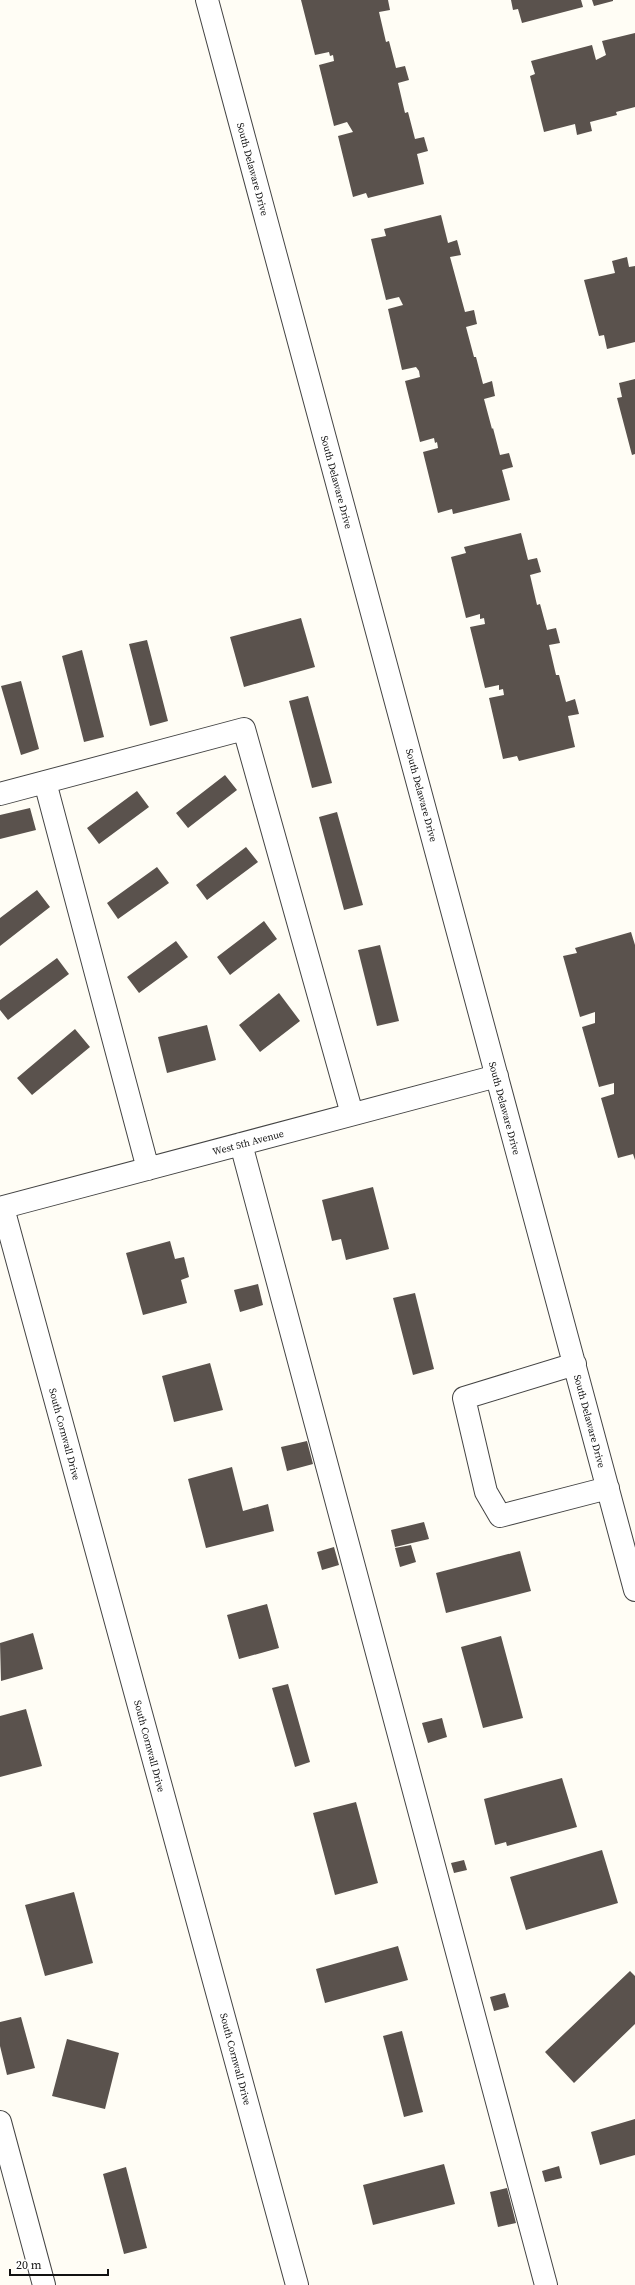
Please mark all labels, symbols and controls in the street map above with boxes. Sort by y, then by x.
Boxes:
street label: South Delaware Drive [234,121,271,217]
street label: South Delaware Drive [318,434,355,530]
street label: South Delaware Drive [403,747,440,843]
street label: South Delaware Drive [486,1060,523,1156]
street label: West 5th Avenue [211,1127,285,1158]
street label: South Delaware Drive [571,1373,608,1469]
street label: South Cornwall Drive [46,1387,83,1482]
street label: South Cornwall Drive [131,1699,168,1794]
street label: South Cornwall Drive [217,2012,254,2107]
scale bar [10,2251,108,2277]
text: 20 m [16,2257,42,2273]

